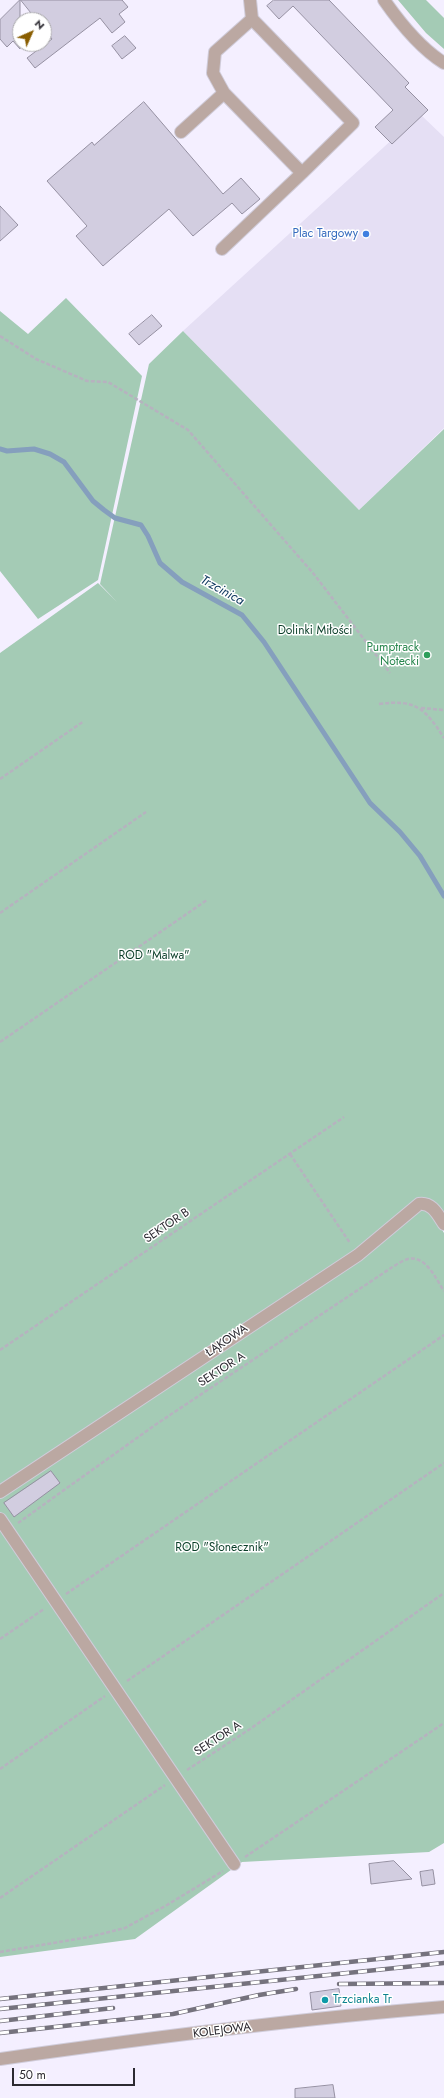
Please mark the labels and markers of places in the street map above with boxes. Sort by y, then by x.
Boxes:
place label: Plac Targowy [292,227,358,241]
marker: Plac Targowy [361,229,371,239]
place label: Pumptrack Notecki [366,641,419,669]
marker: Pumptrack Notecki [422,650,432,660]
place label: Trzcianka Tr [333,1993,392,2007]
marker: Trzcianka Tr [320,1995,330,2005]

